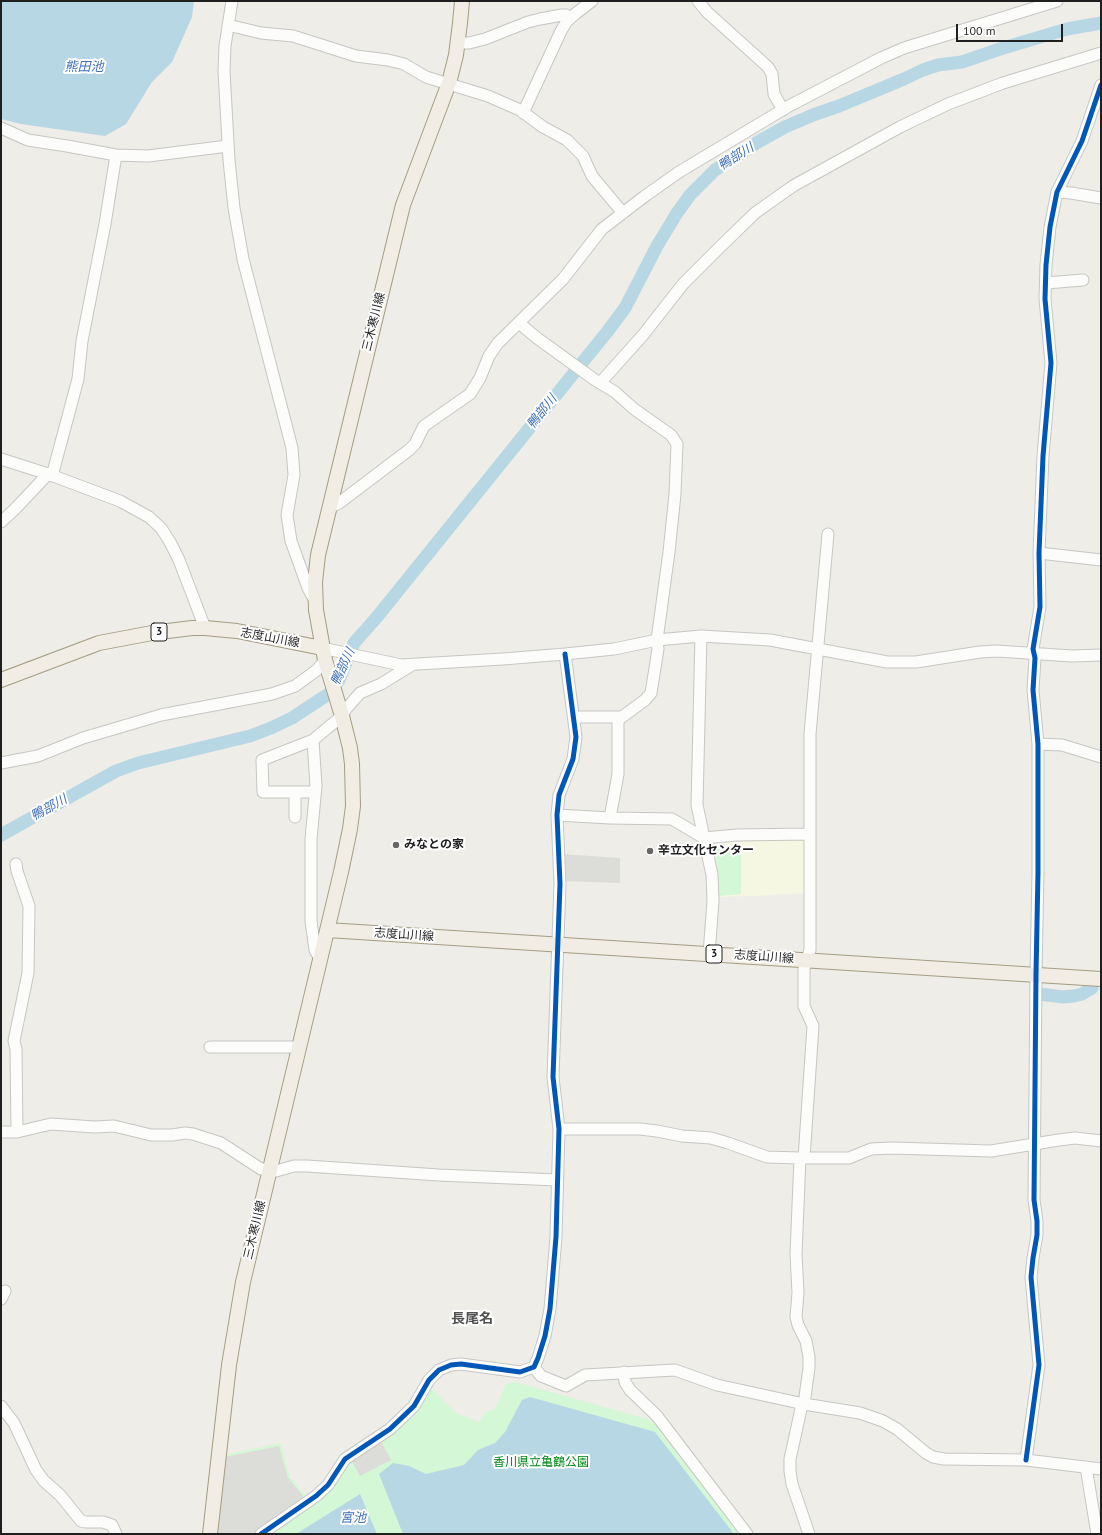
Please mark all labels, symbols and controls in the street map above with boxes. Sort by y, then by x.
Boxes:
scale bar [958,16,1065,42]
text: 100 m [963,23,996,38]
water label: 熊田池 [65,59,103,75]
water label: 鴨部川 [715,140,757,174]
street label: 三木寒川線 [360,291,388,353]
water label: 鴨部川 [524,392,560,432]
road number: 3 [151,623,167,641]
street label: 志度山川線 [239,625,301,651]
water label: 鴨部川 [328,646,358,688]
water label: 鴨部川 [28,792,70,824]
place label: みなとの家 [404,838,464,852]
marker: みなとの家 [391,840,401,850]
place label: 辛立文化センター [658,844,754,858]
marker: 辛立文化センター [645,846,655,856]
street label: 志度山川線 [374,926,434,944]
road number: 3 [706,945,722,963]
street label: 志度山川線 [734,948,794,966]
street label: 三木寒川線 [241,1199,269,1261]
district label: 長尾名 [451,1311,493,1327]
park label: 香川県立亀鶴公園 [493,1456,589,1470]
water label: 宮池 [340,1510,366,1526]

